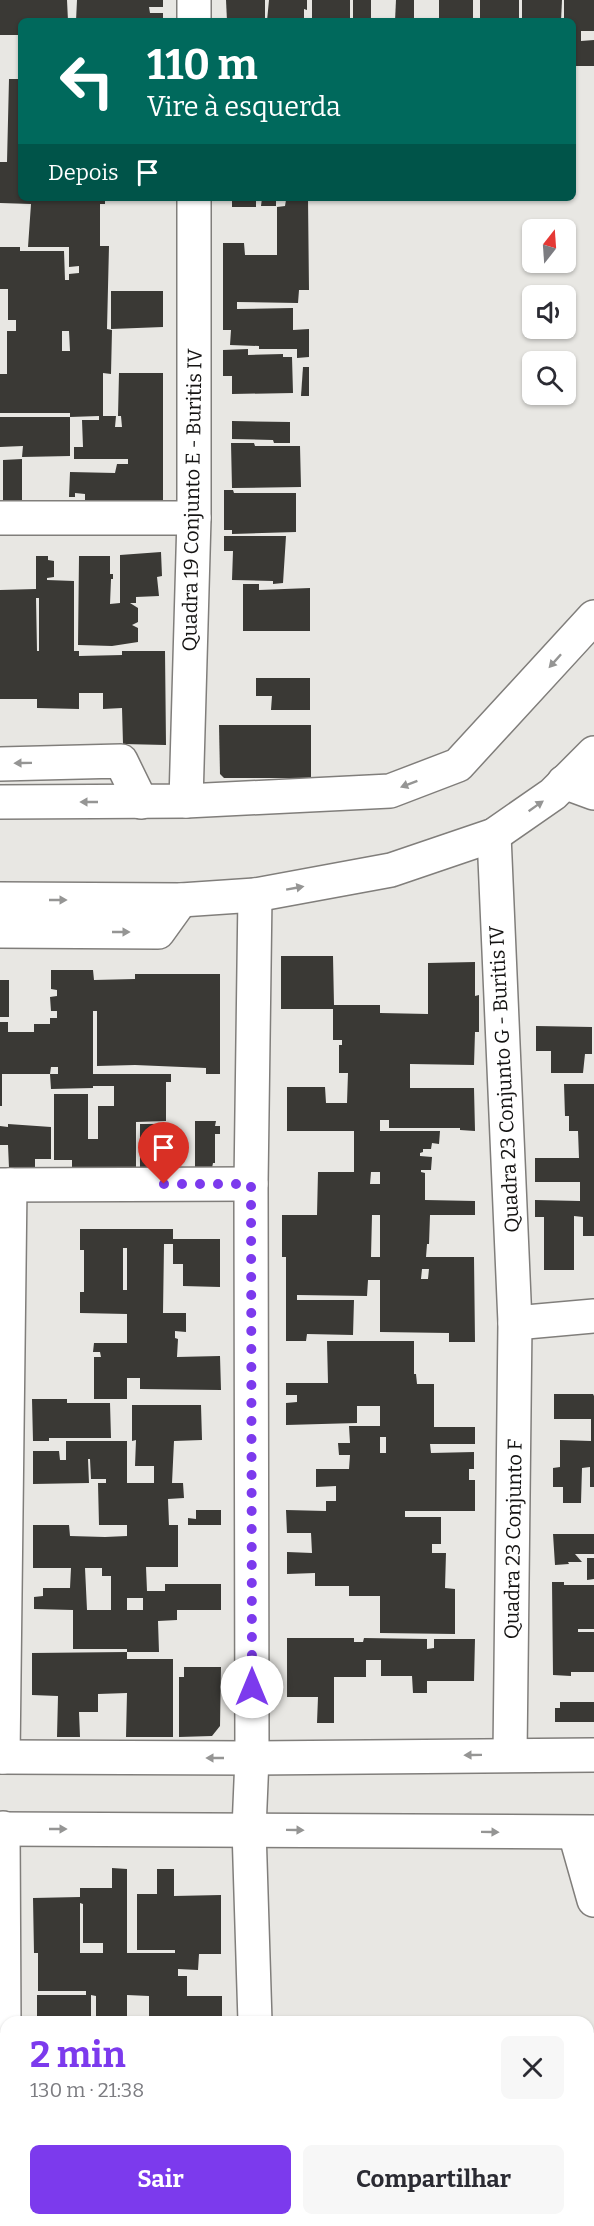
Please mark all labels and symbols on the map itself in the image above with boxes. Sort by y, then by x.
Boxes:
north arrow [522,219,576,273]
street label: Quadra 19 Conjunto E - Buritis IV [177,348,208,652]
one-way arrow [549,653,562,668]
one-way arrow [14,758,33,768]
one-way arrow [400,780,418,789]
one-way arrow [80,797,99,807]
one-way arrow [528,801,544,812]
one-way arrow [285,883,304,892]
one-way arrow [49,895,68,905]
street label: Quadra 23 Conjunto G - Buritis IV [484,925,525,1233]
one-way arrow [112,927,131,937]
pin [138,1122,189,1184]
street label: Quadra 23 Conjunto F [499,1439,528,1639]
position arrow [220,1655,284,1719]
one-way arrow [463,1750,482,1760]
one-way arrow [205,1753,224,1763]
one-way arrow [49,1824,68,1834]
one-way arrow [286,1825,305,1835]
one-way arrow [481,1827,500,1837]

